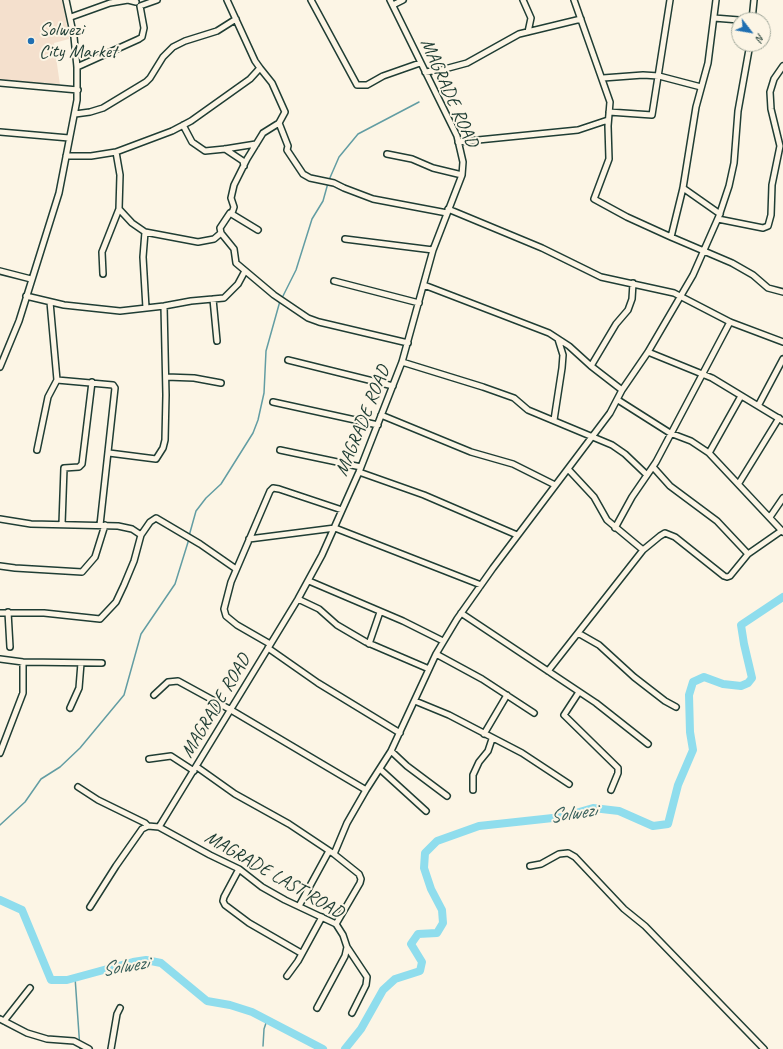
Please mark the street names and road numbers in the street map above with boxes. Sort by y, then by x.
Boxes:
street label: MAGRADE ROAD [415,35,483,151]
street label: MAGRADE ROAD [331,363,395,479]
street label: MAGRADE ROAD [176,650,256,762]
street label: MAGRADE LAST ROAD [201,826,347,924]

